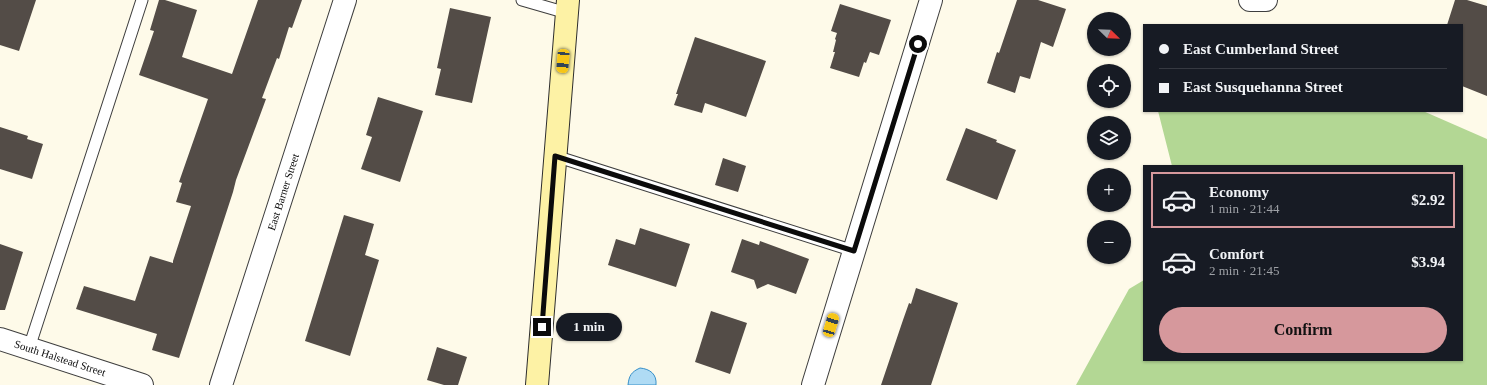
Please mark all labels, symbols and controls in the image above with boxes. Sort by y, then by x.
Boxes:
north arrow [1087,12,1131,56]
map controls [1087,12,1131,264]
route start [909,35,927,53]
text: East Cumberland Street [1183,41,1339,57]
car [556,49,570,73]
button: locate [1087,64,1131,108]
text: East Susquehanna Street [1183,79,1343,95]
button: layers [1087,116,1131,160]
street label: East Barner Street [265,152,301,232]
button: + [1087,168,1131,212]
icon: car [1161,182,1197,218]
text: Economy [1209,184,1269,200]
text: $2.92 [1411,192,1445,208]
text: 1 min · 21:44 [1209,201,1279,216]
button: − [1087,220,1131,264]
icon: car [1161,244,1197,280]
text: Comfort [1209,246,1264,262]
text: $3.94 [1411,254,1445,270]
text: 2 min · 21:45 [1209,263,1279,278]
button: Confirm [1159,307,1447,353]
car [822,312,840,338]
callout: 1 min [556,313,622,341]
route end [533,318,551,336]
text: 1 min [573,319,605,334]
street label: South Halstead Street [13,338,107,378]

